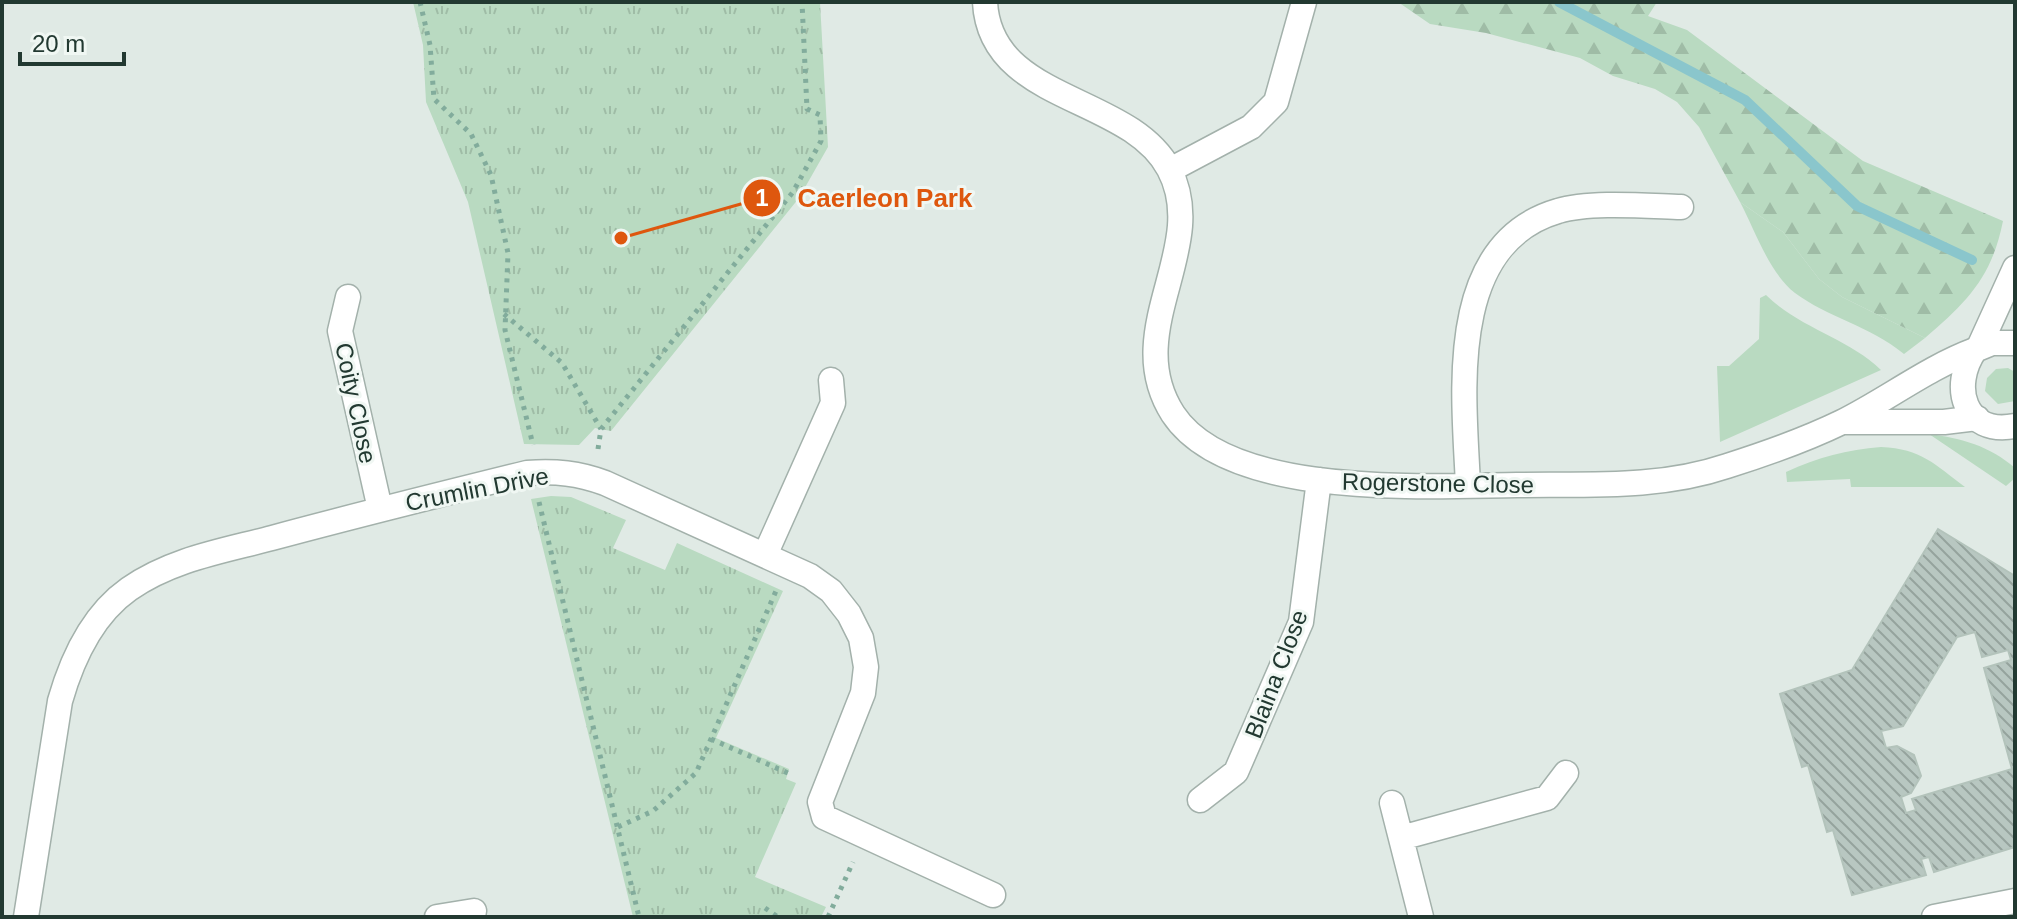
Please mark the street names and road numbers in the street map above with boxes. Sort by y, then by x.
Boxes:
street label: Coity Close [330,340,382,466]
street label: Crumlin Drive [403,462,551,516]
street label: Rogerstone Close [1342,468,1534,498]
street label: Blaina Close [1239,606,1313,742]

